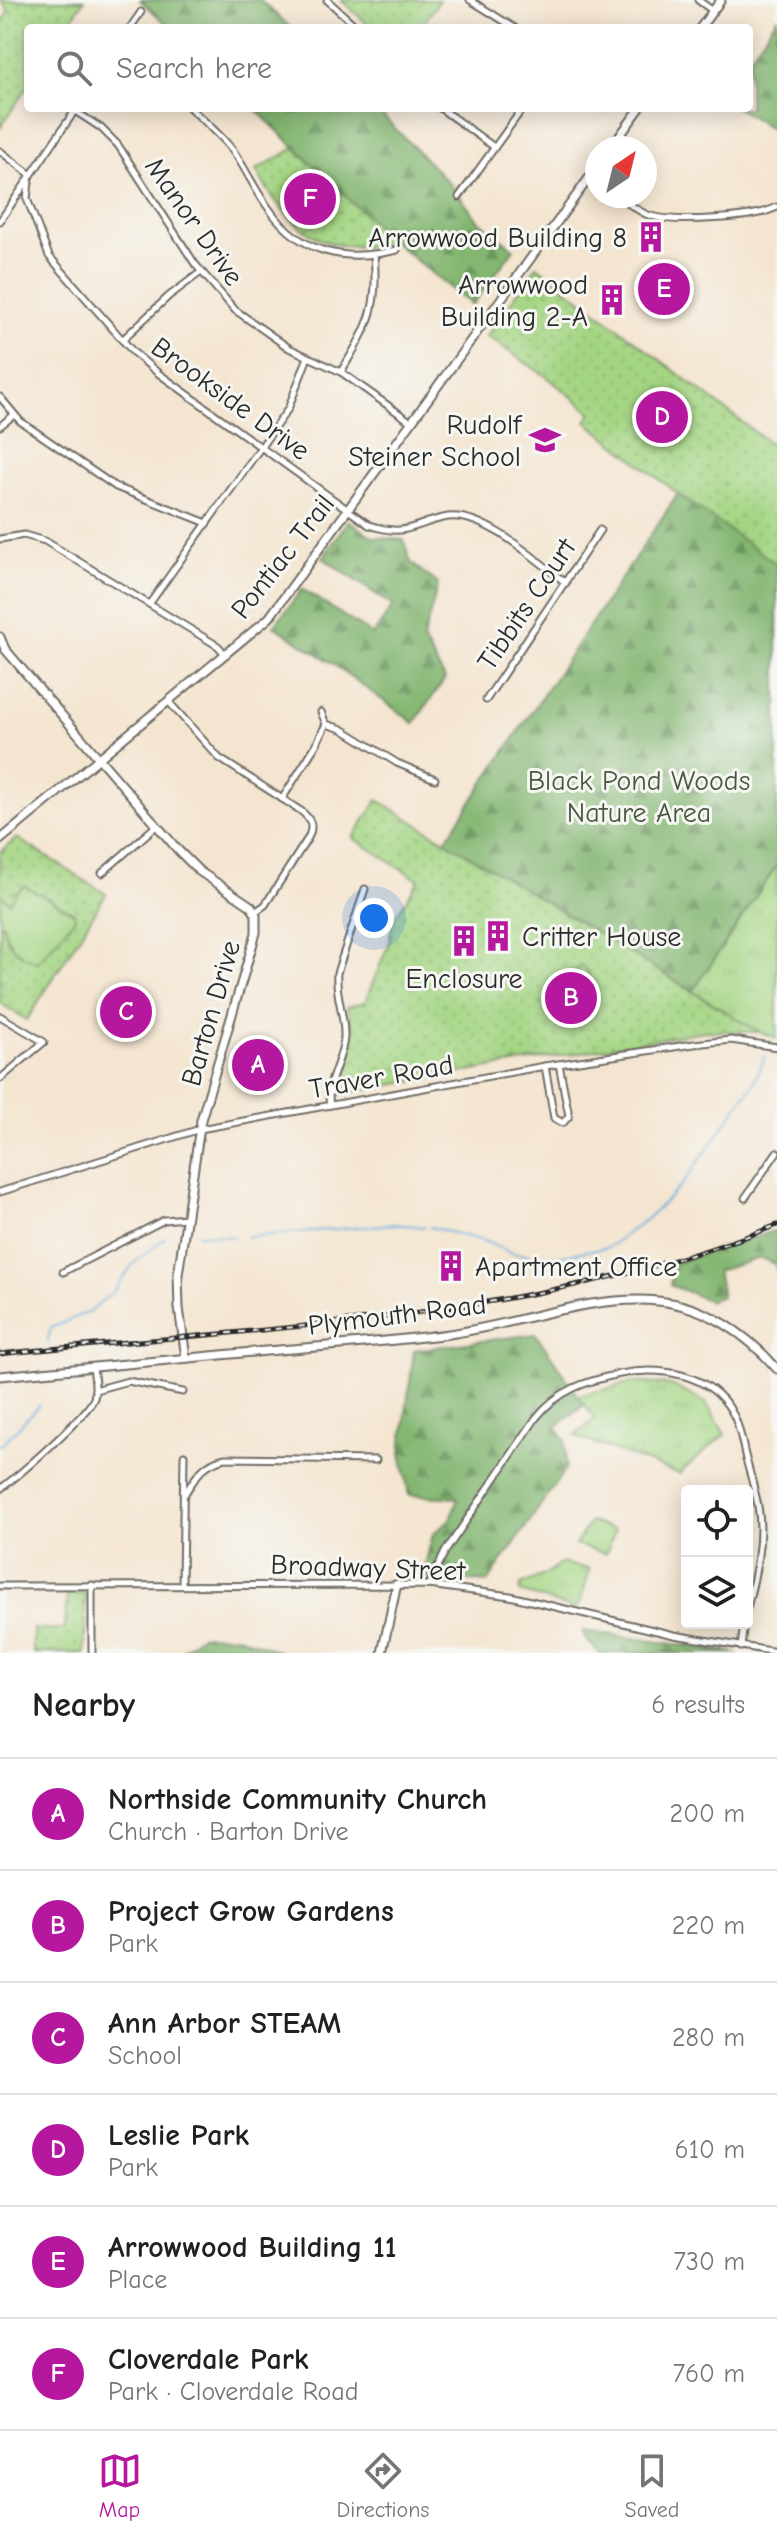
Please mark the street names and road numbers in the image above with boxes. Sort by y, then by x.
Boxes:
street label: Manor Drive [138,151,250,292]
street label: Brookside Drive [145,331,316,467]
street label: Pontiac Trail [224,488,341,625]
street label: Tibbits Court [471,532,583,676]
street label: Barton Drive [175,937,247,1090]
street label: Traver Road [307,1049,456,1105]
street label: Plymouth Road [306,1288,488,1342]
street label: Broadway Street [270,1549,467,1587]

